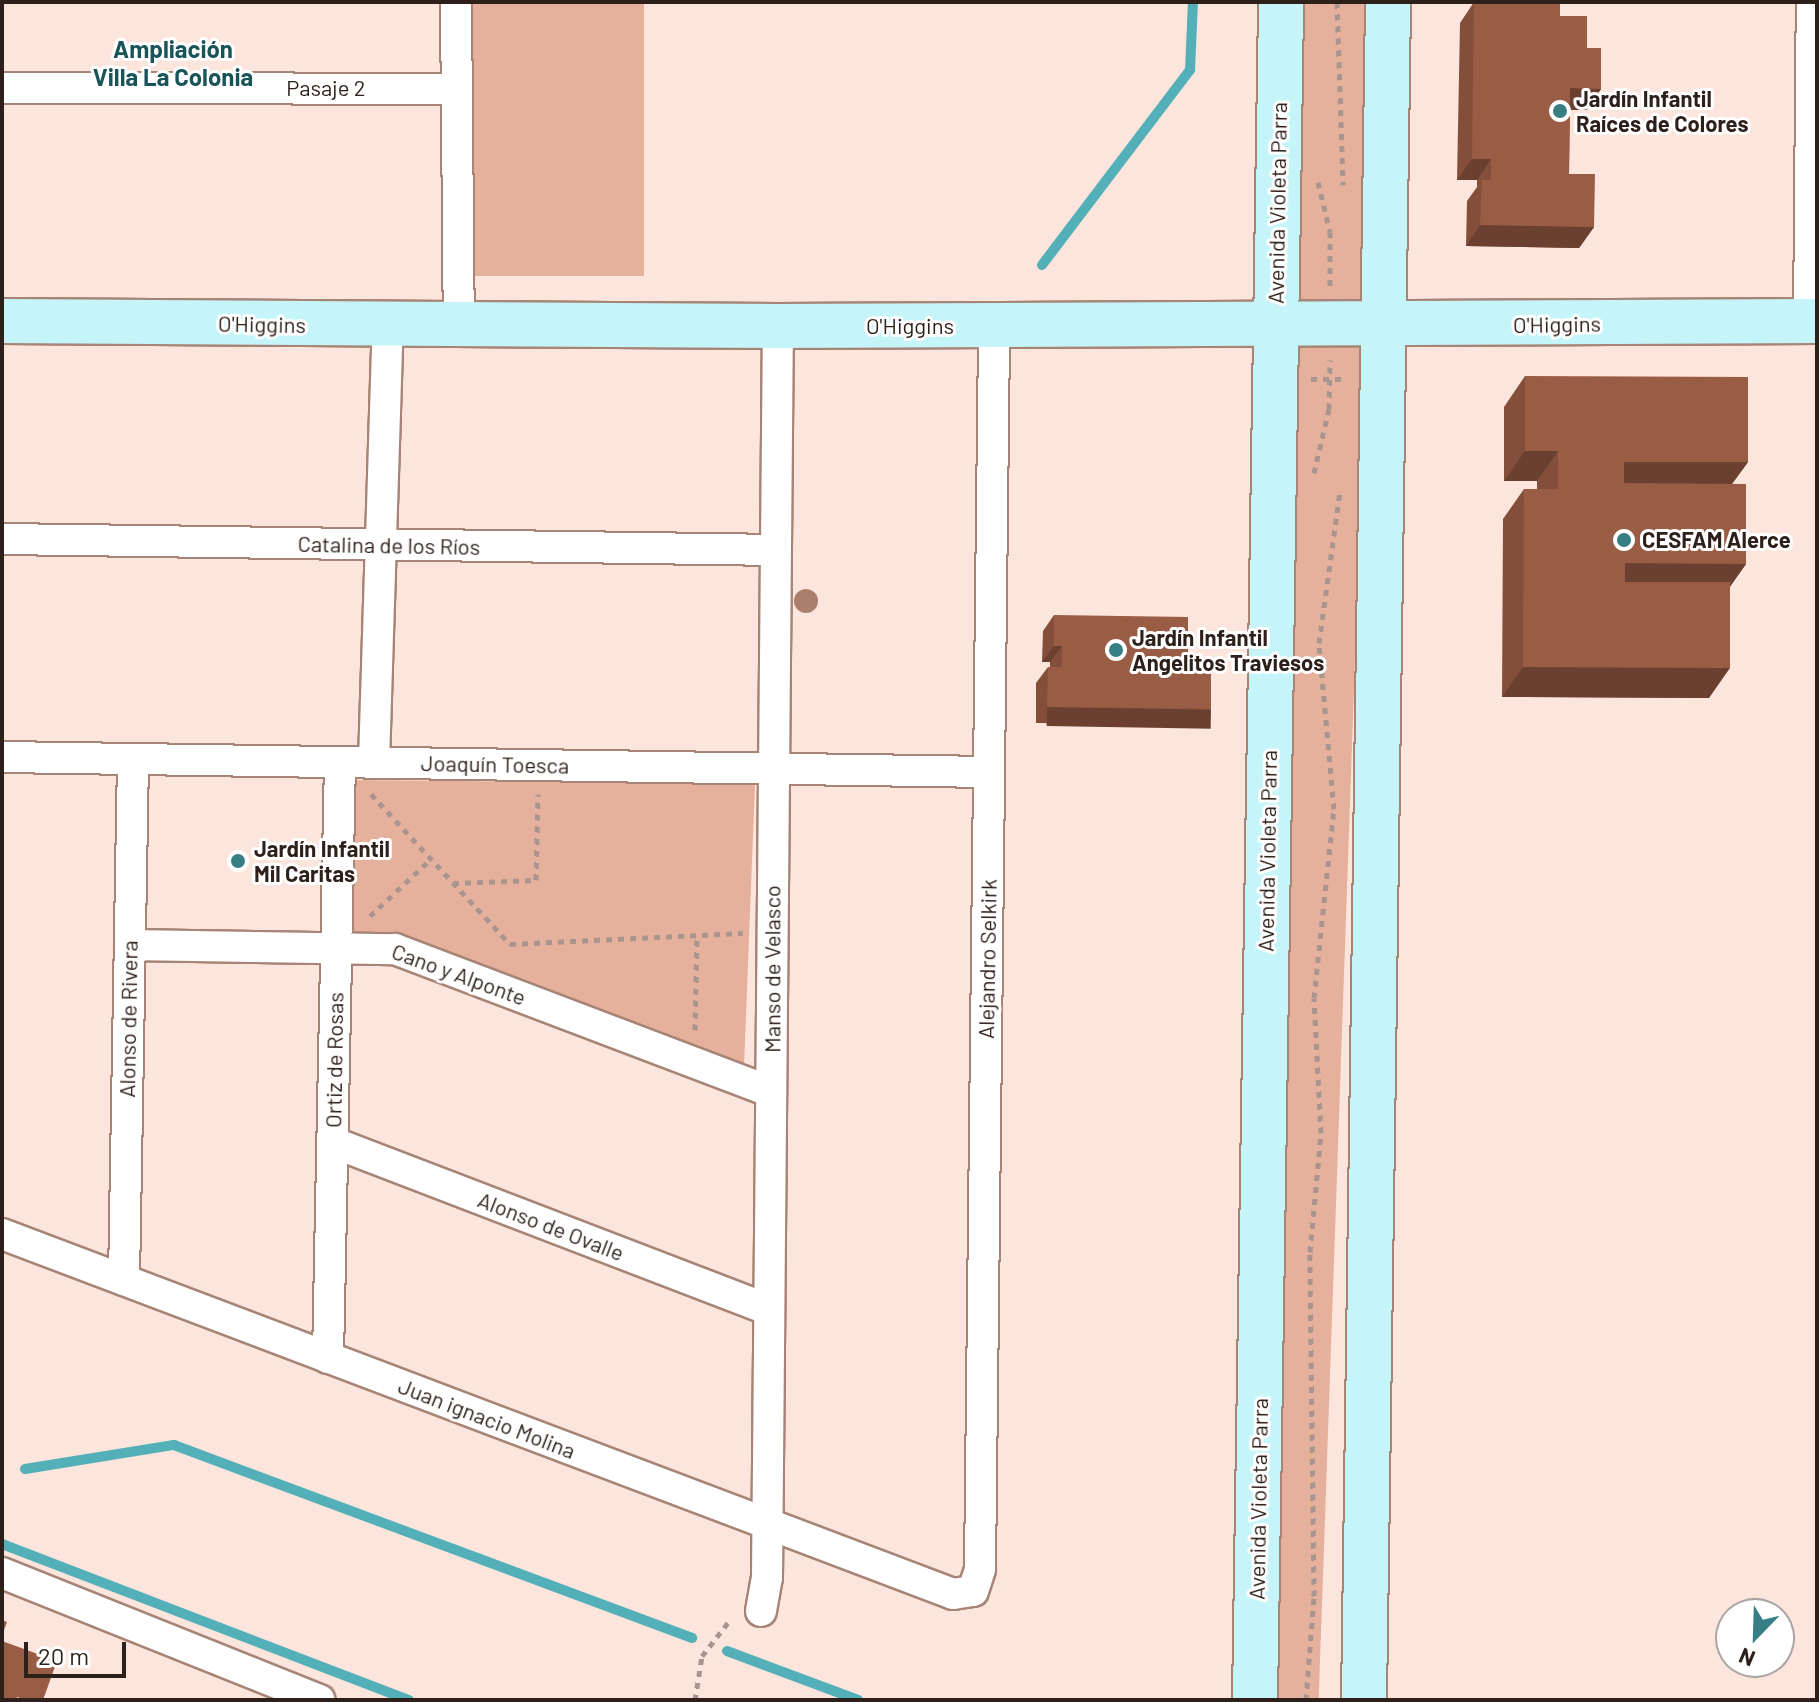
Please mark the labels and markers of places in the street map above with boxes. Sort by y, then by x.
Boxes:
place label: Jardín Infantil Raíces de Colores [1576,85,1748,136]
marker: Jardín Infantil Raíces de Colores [1551,102,1569,120]
place label: CESFAM Alerce [1642,527,1791,553]
marker: CESFAM Alerce [1613,529,1635,551]
place label: Jardín Infantil Angelitos Traviesos [1132,624,1324,676]
marker: Jardín Infantil Angelitos Traviesos [1107,641,1125,659]
place label: Jardín Infantil Mil Caritas [254,835,390,886]
marker: Jardín Infantil Mil Caritas [229,852,247,870]

